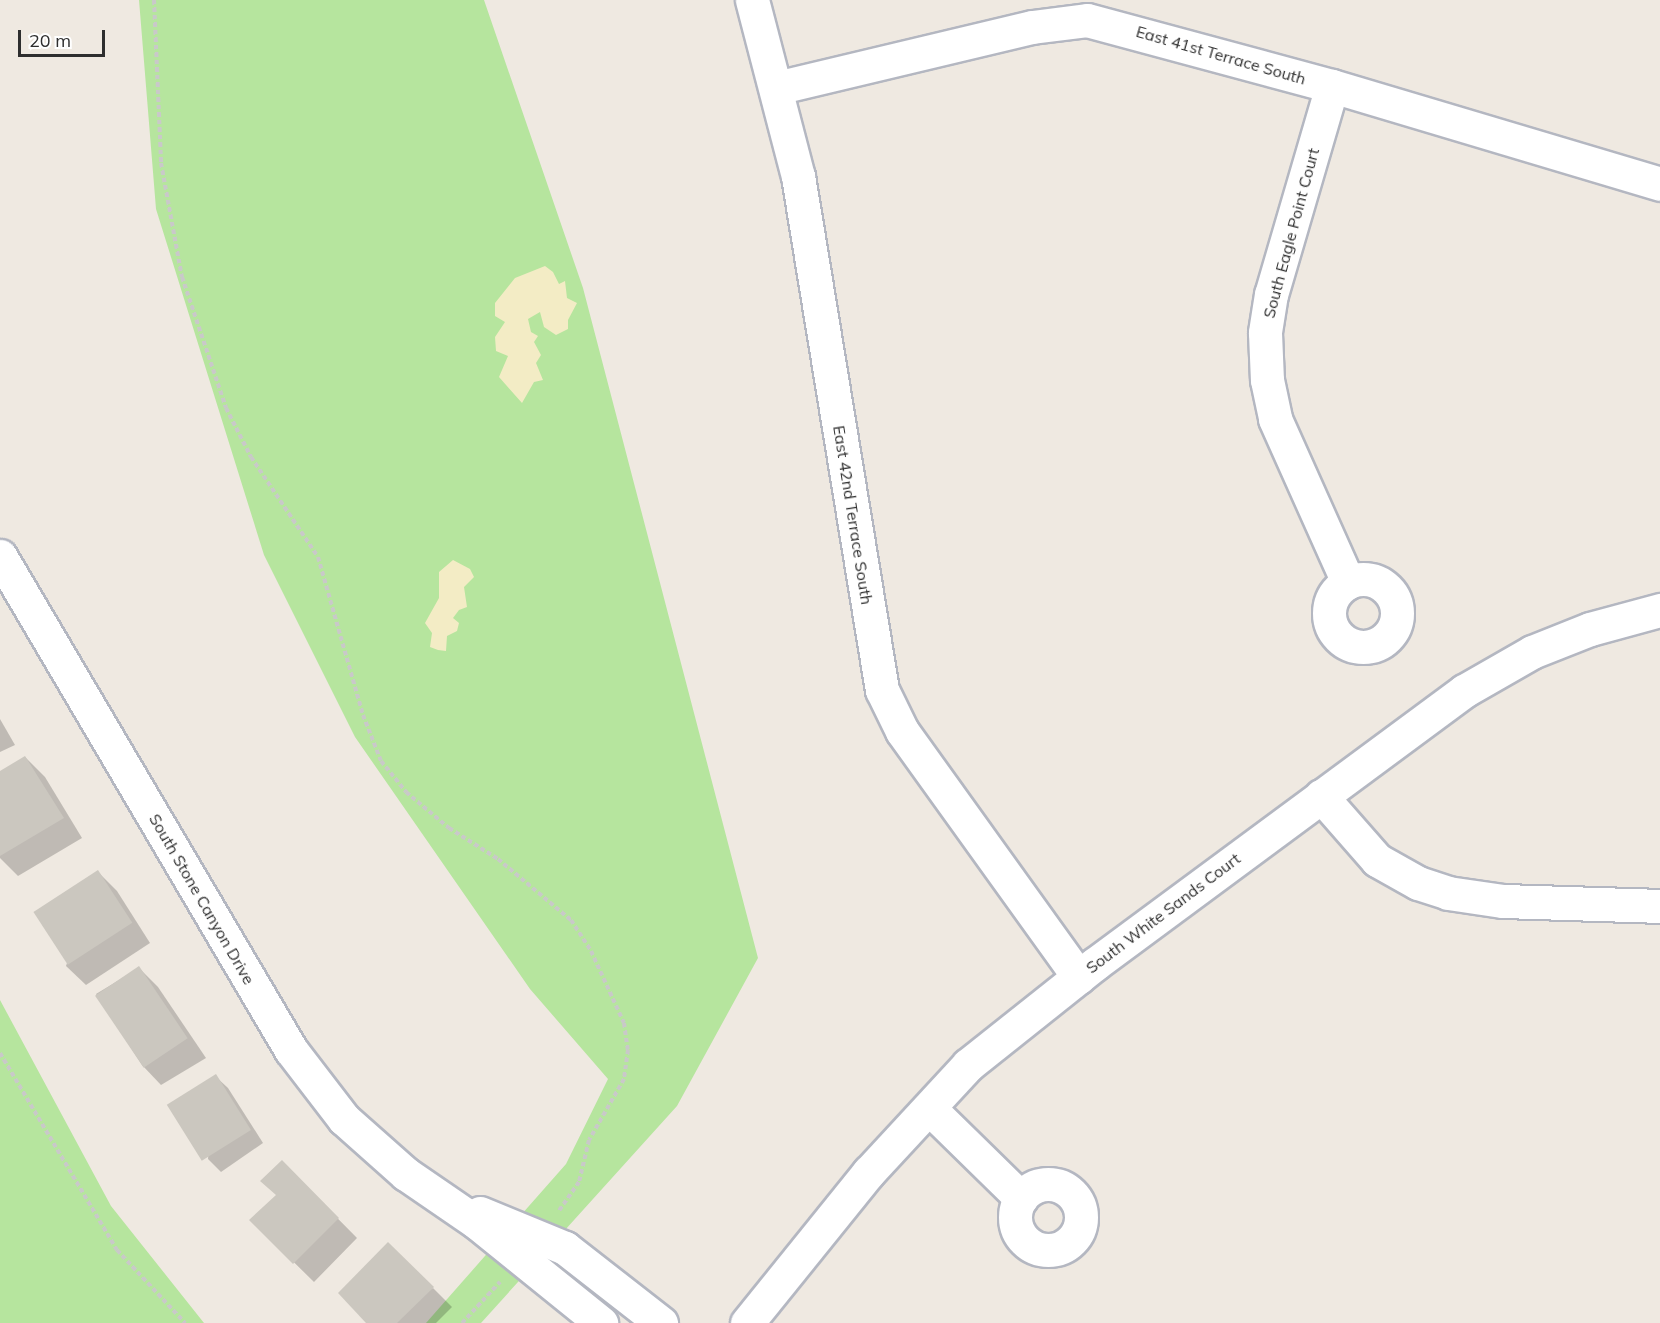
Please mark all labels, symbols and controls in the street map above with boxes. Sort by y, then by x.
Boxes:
scale bar [21,18,108,56]
street label: East 41st Terrace South [1134,22,1308,88]
text: 20 m [29,29,71,52]
street label: South Eagle Point Court [1259,146,1323,320]
street label: East 42nd Terrace South [829,424,877,606]
street label: South Stone Canyon Drive [145,810,259,988]
street label: South White Sands Court [1082,849,1244,977]

